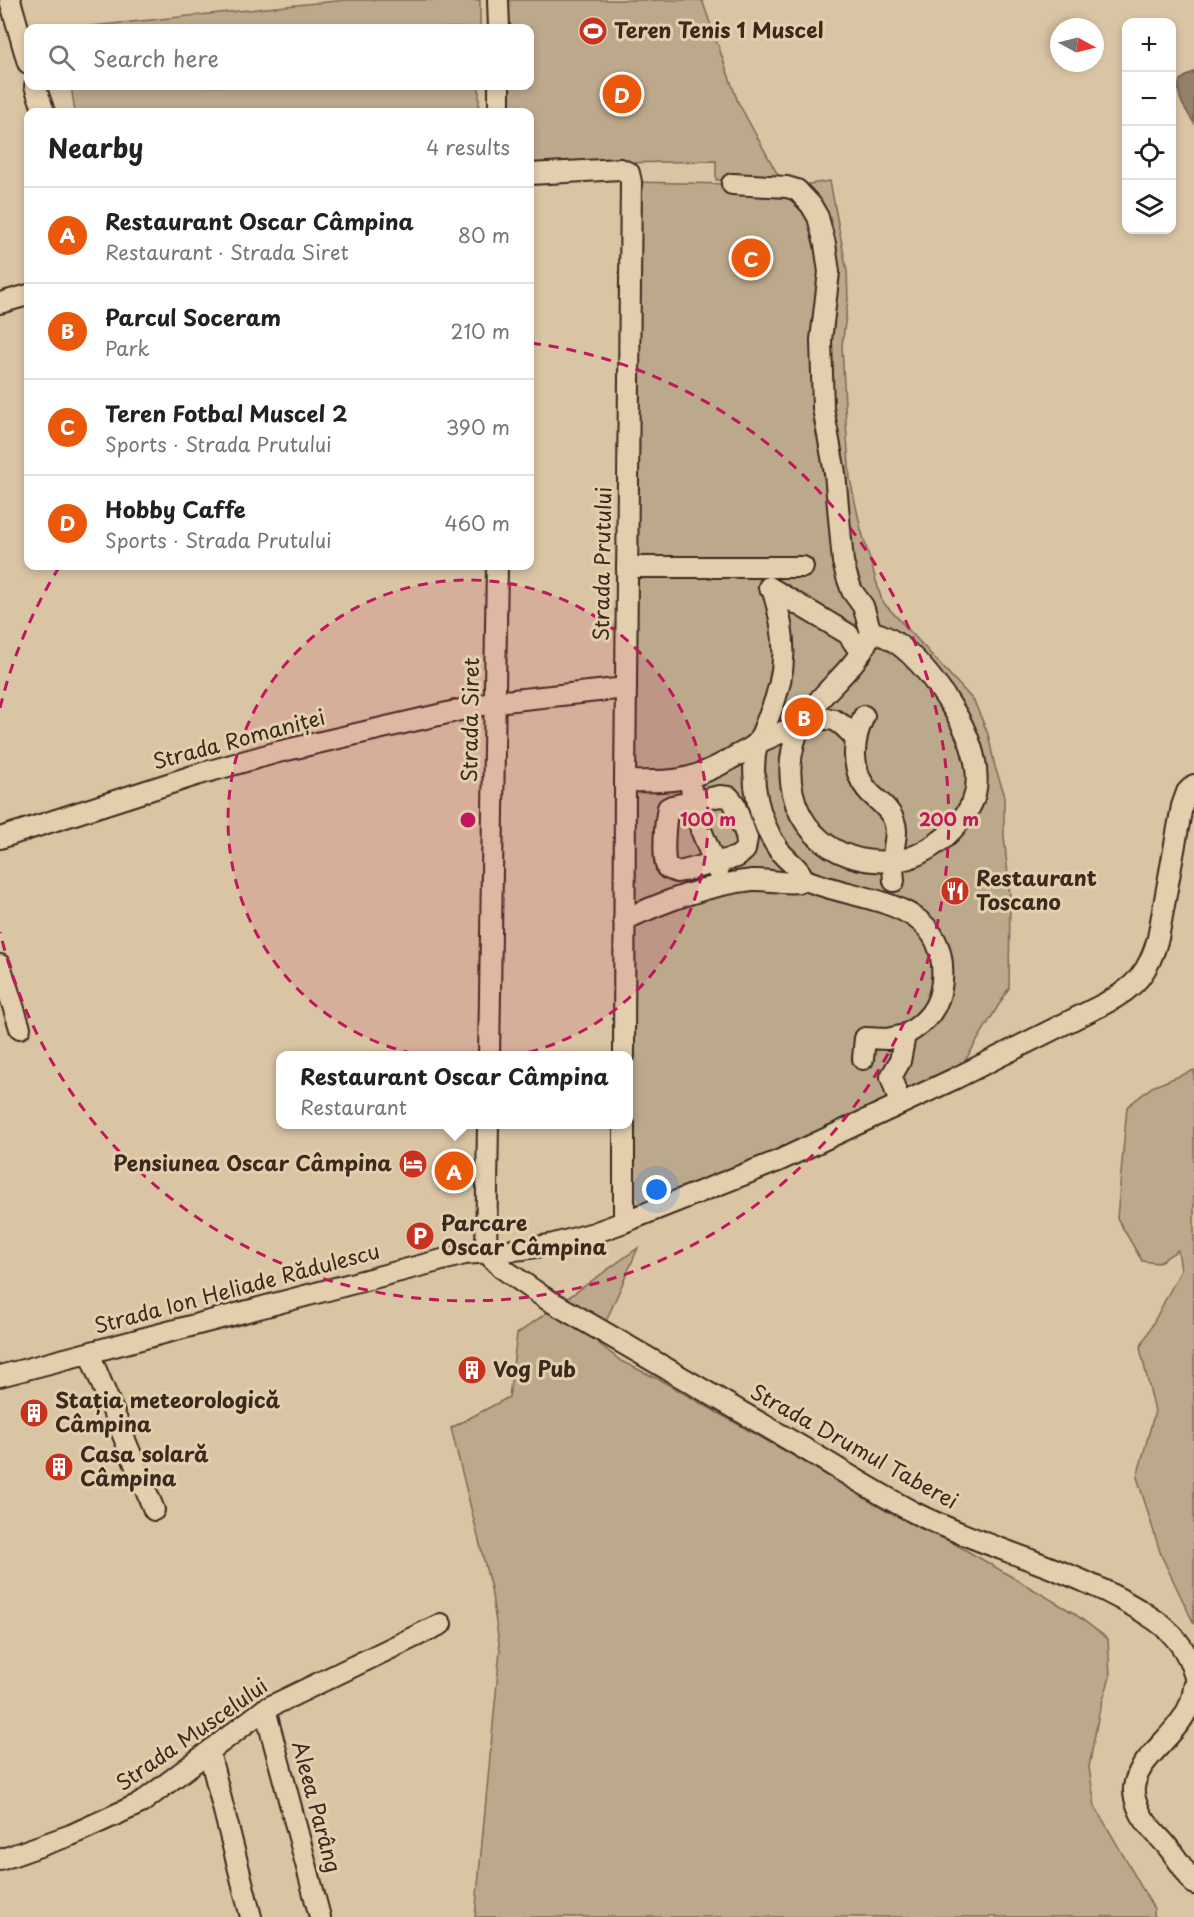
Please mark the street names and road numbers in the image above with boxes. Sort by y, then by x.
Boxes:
street label: Strada Prutului [584,487,618,641]
street label: Strada Siret [452,657,486,783]
street label: Strada Romaniței [149,700,328,776]
street label: Strada Ion Heliade Rădulescu [90,1233,383,1341]
street label: Strada Drumul Taberei [745,1375,965,1516]
street label: Strada Muscelului [108,1669,273,1798]
street label: Aleea Parâng [285,1737,351,1876]

